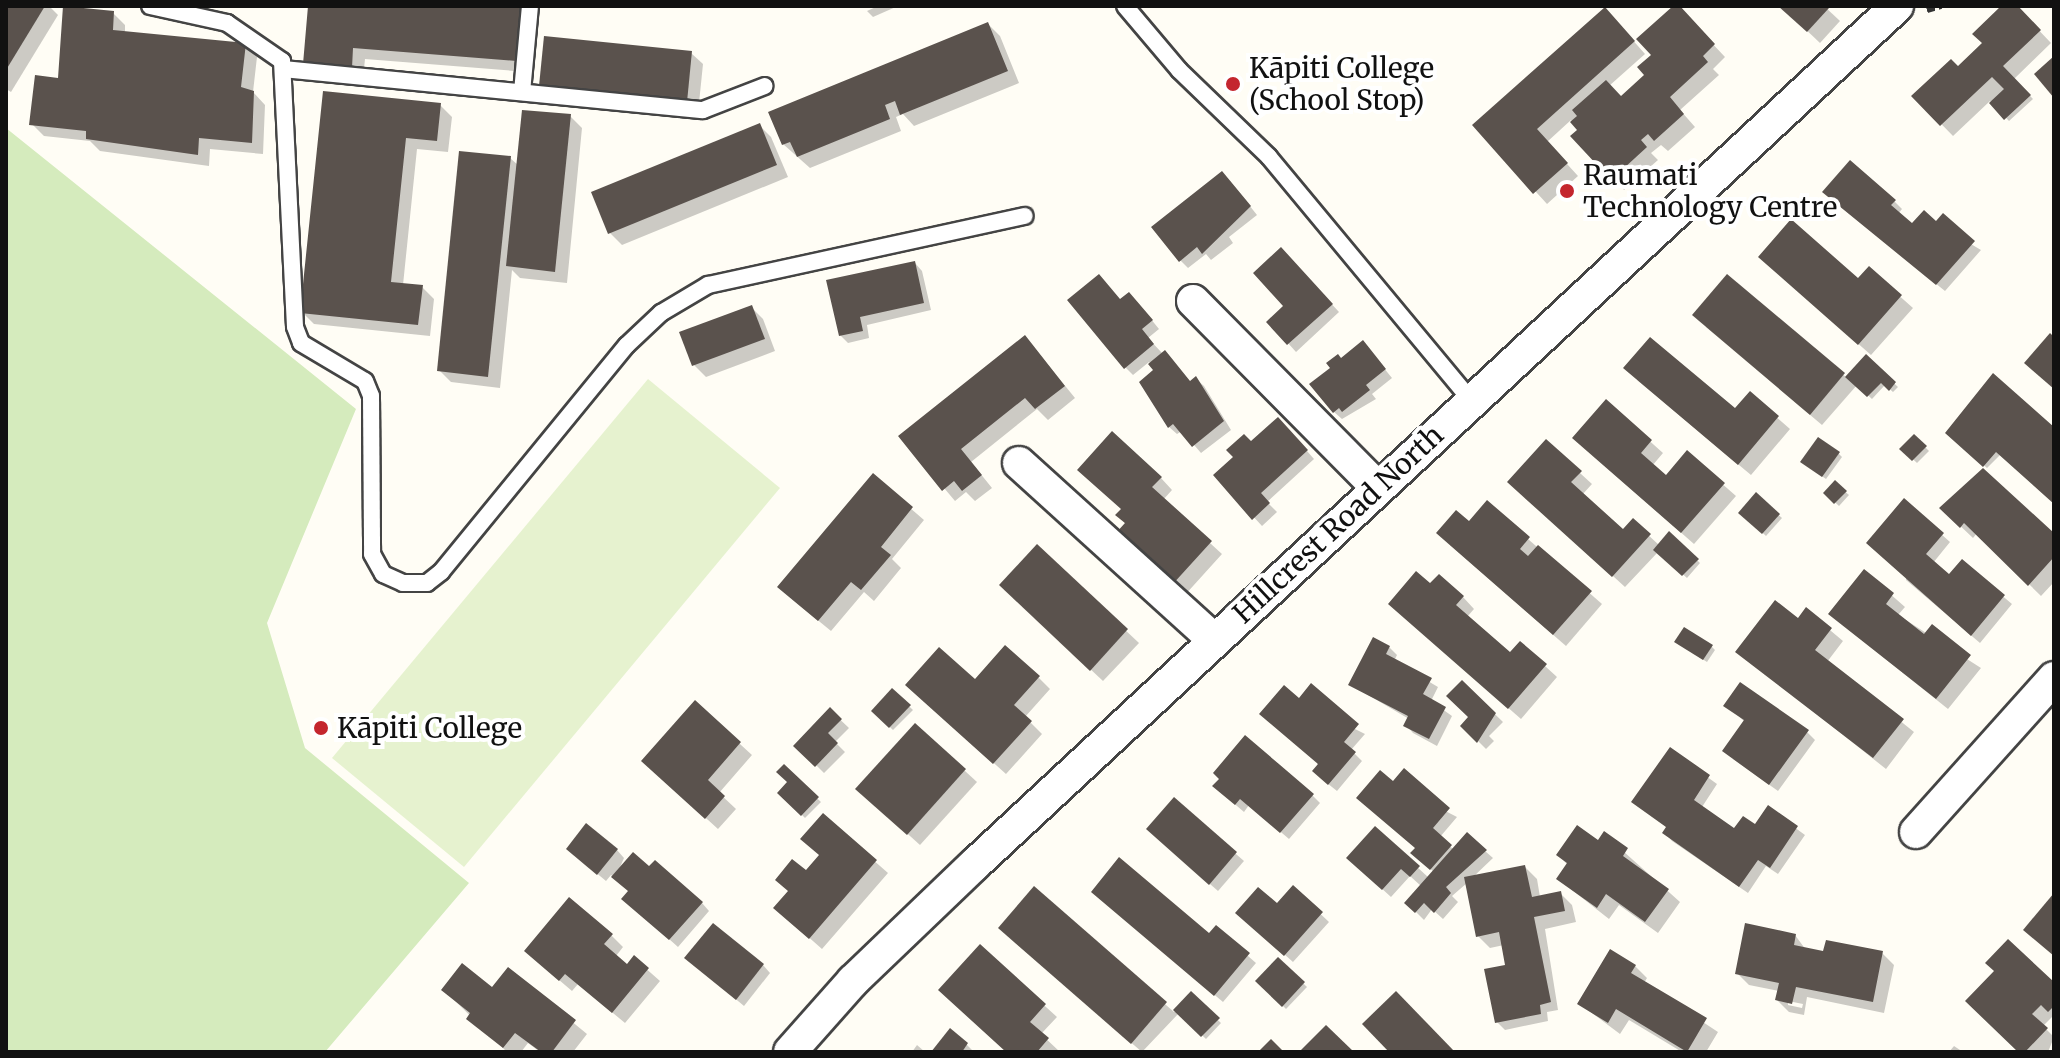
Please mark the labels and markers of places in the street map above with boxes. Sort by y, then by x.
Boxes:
place label: Kāpiti College (School Stop) [1249,51,1434,117]
marker: Kāpiti College (School Stop) [1224,75,1242,93]
place label: Raumati Technology Centre [1583,158,1837,224]
marker: Raumati Technology Centre [1558,182,1576,200]
place label: Kāpiti College [337,711,522,745]
marker: Kāpiti College [312,719,330,737]

